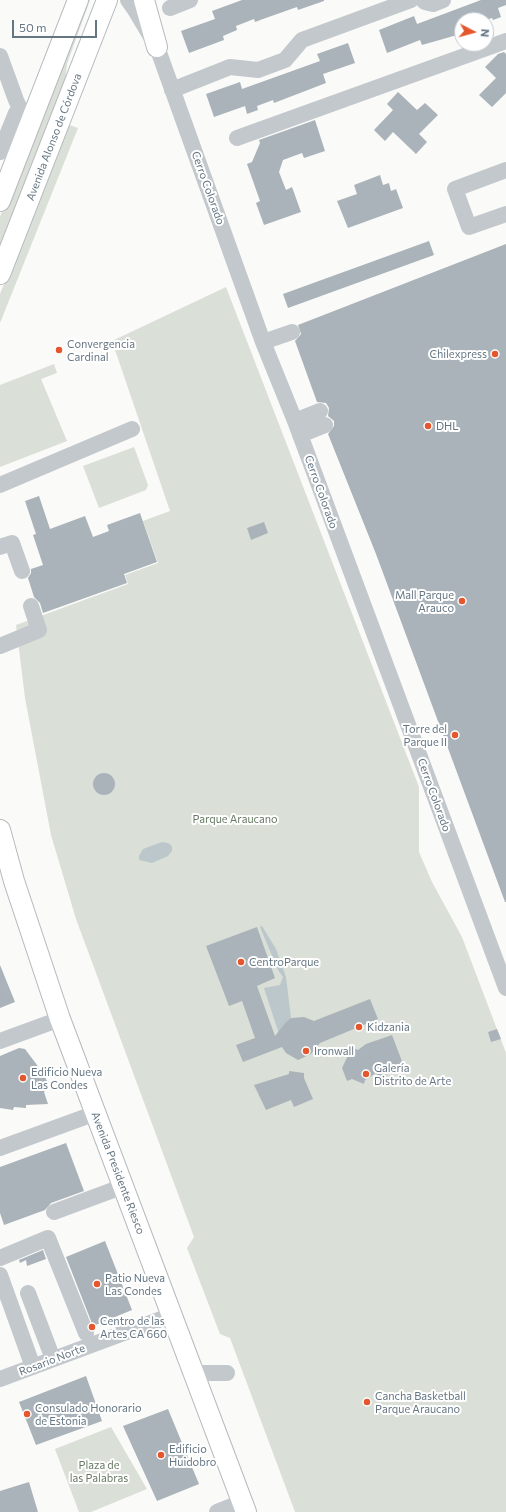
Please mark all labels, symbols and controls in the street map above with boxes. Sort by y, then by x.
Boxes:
scale bar [14,12,99,38]
north arrow [454,12,494,52]
text: 50 m [19,20,47,34]
text: N [479,28,492,38]
street label: Avenida Alonso de Córdova [24,71,84,203]
street label: Cerro Colorado [189,150,227,226]
place label: Convergencia Cardinal [67,337,135,363]
marker: Convergencia Cardinal [54,345,64,355]
place label: Chilexpress [429,347,487,361]
marker: Chilexpress [490,349,500,359]
place label: DHL [436,419,459,433]
marker: DHL [423,421,433,431]
street label: Cerro Colorado [302,454,340,530]
place label: Mall Parque Arauco [395,588,454,614]
marker: Mall Parque Arauco [457,596,467,606]
place label: Torre del Parque II [403,722,447,748]
marker: Torre del Parque II [450,730,460,740]
street label: Cerro Colorado [415,757,453,833]
park label: Parque Araucano [192,812,278,826]
place label: CentroParque [249,955,319,969]
marker: CentroParque [236,957,246,967]
place label: Kidzania [367,1020,410,1034]
marker: Kidzania [354,1022,364,1032]
place label: Ironwall [314,1044,354,1058]
marker: Ironwall [301,1046,311,1056]
place label: Galería Distrito de Arte [374,1061,451,1087]
place label: Edificio Nueva Las Condes [31,1065,102,1091]
marker: Galería Distrito de Arte [361,1069,371,1079]
marker: Edificio Nueva Las Condes [18,1073,28,1083]
street label: Avenida Presidente Riesco [88,1110,148,1236]
place label: Patio Nueva Las Condes [105,1271,165,1297]
marker: Patio Nueva Las Condes [92,1279,102,1289]
place label: Centro de las Artes CA 660 [100,1314,167,1340]
marker: Centro de las Artes CA 660 [87,1322,97,1332]
street label: Rosario Norte [17,1341,87,1379]
place label: Cancha Basketball Parque Araucano [375,1389,466,1415]
marker: Cancha Basketball Parque Araucano [362,1397,372,1407]
place label: Consulado Honorario de Estonia [35,1401,142,1427]
marker: Consulado Honorario de Estonia [22,1409,32,1419]
place label: Edificio Huidobro [169,1442,216,1468]
marker: Edificio Huidobro [156,1450,166,1460]
park label: Plaza de las Palabras [70,1458,128,1484]

